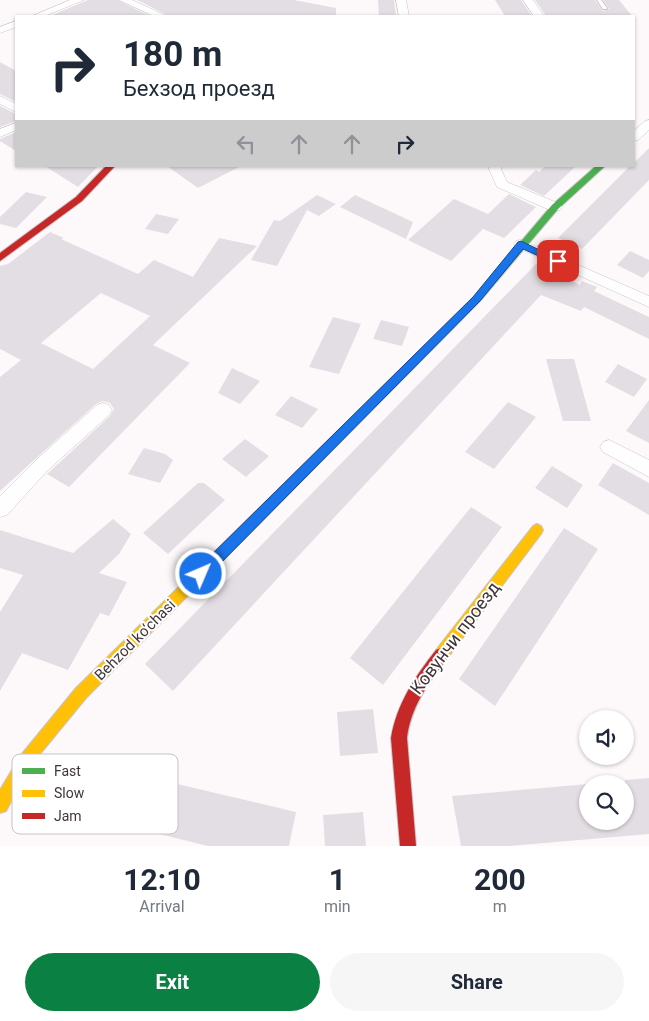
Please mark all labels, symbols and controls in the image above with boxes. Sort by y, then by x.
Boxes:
text: 180 m [123,34,222,75]
icon: right [40,35,105,100]
text: Бехзод проезд [123,76,275,101]
icon: left [232,130,260,158]
icon: ahead [285,130,313,158]
icon: ahead [338,130,366,158]
icon: right [391,130,419,158]
pin [537,240,579,282]
icon: arrive [544,247,572,275]
position arrow [174,547,226,599]
street label: Ковунчи проезд [405,577,504,698]
street label: Behzod ko‘chasi [91,596,179,684]
map controls [579,710,634,830]
button: sound [579,710,634,765]
legend [12,754,178,834]
text: Fast [54,763,81,779]
button: search [579,775,634,830]
text: Slow [54,785,85,801]
text: Jam [54,808,82,824]
text: 12:10 [123,862,201,897]
text: 1 [329,862,346,897]
text: 200 [474,862,526,897]
text: Arrival [139,897,185,916]
text: min [324,897,351,916]
text: m [493,897,507,916]
button: Exit [25,953,320,1011]
button: Share [330,953,624,1011]

